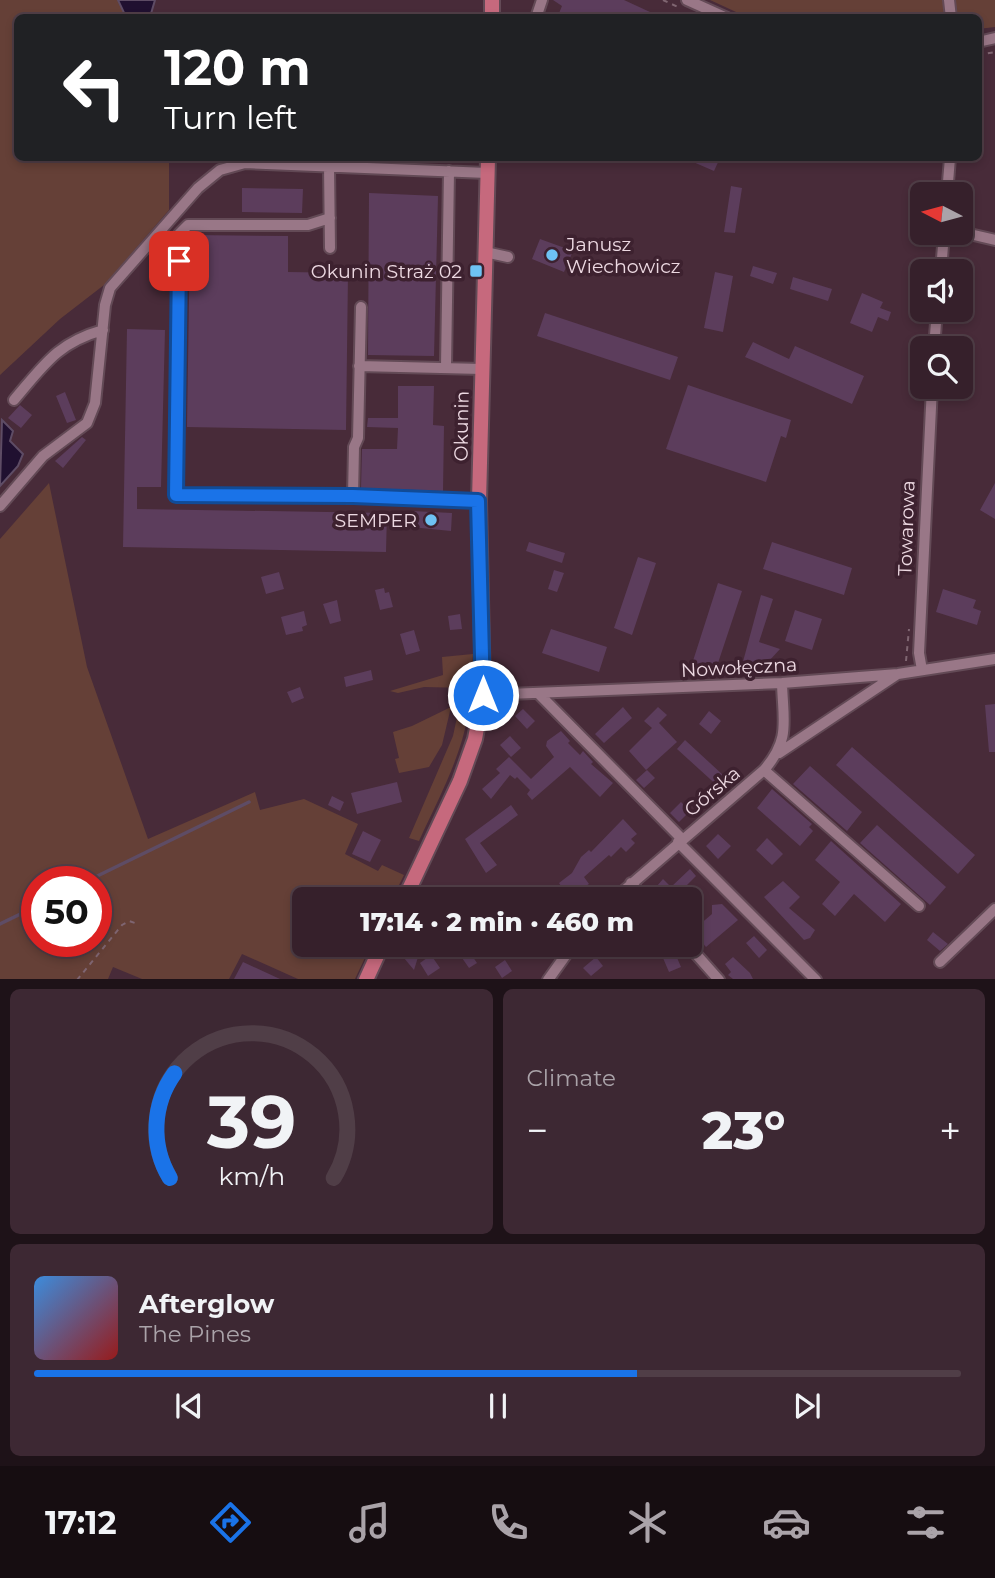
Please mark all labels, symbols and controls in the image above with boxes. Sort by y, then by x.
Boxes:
text: 120 m [164,38,311,97]
icon: left [49,42,140,133]
text: Turn left [164,98,298,137]
north arrow [910,182,973,245]
map controls [910,182,973,399]
pin [149,231,209,291]
place label: Janusz Wiechowicz [565,233,680,278]
icon: arrive [160,242,198,280]
marker: Janusz Wiechowicz [544,247,560,263]
button: sound [910,259,973,322]
place label: Okunin Straż 02 [311,260,462,283]
marker: Okunin Straż 02 [468,263,484,279]
button: search [910,336,973,399]
street label: Okunin [449,390,474,462]
street label: Towarowa [893,480,920,576]
place label: SEMPER [335,509,417,532]
marker: SEMPER [423,512,439,528]
street label: Nowołęczna [680,653,798,682]
position arrow [446,658,520,732]
street label: Górska [680,761,745,821]
speed limit sign: 50 [21,866,112,957]
text: 17:14 · 2 min · 460 m [360,906,634,938]
text: Climate [527,1064,616,1092]
text: 39 [206,1078,296,1166]
text: 23° [702,1099,785,1162]
text: − [527,1107,548,1154]
text: + [939,1107,961,1154]
text: km/h [218,1160,285,1190]
text: Afterglow [139,1288,274,1320]
text: The Pines [139,1320,251,1348]
icon: previous [170,1387,208,1425]
icon: pause [479,1387,517,1425]
icon: next [788,1387,826,1425]
icon: directions [206,1498,255,1547]
icon: music [345,1498,394,1547]
icon: phone [484,1498,533,1547]
icon: climate [623,1498,672,1547]
icon: car [762,1498,811,1547]
icon: filters [901,1498,950,1547]
text: 17:12 [45,1503,117,1542]

